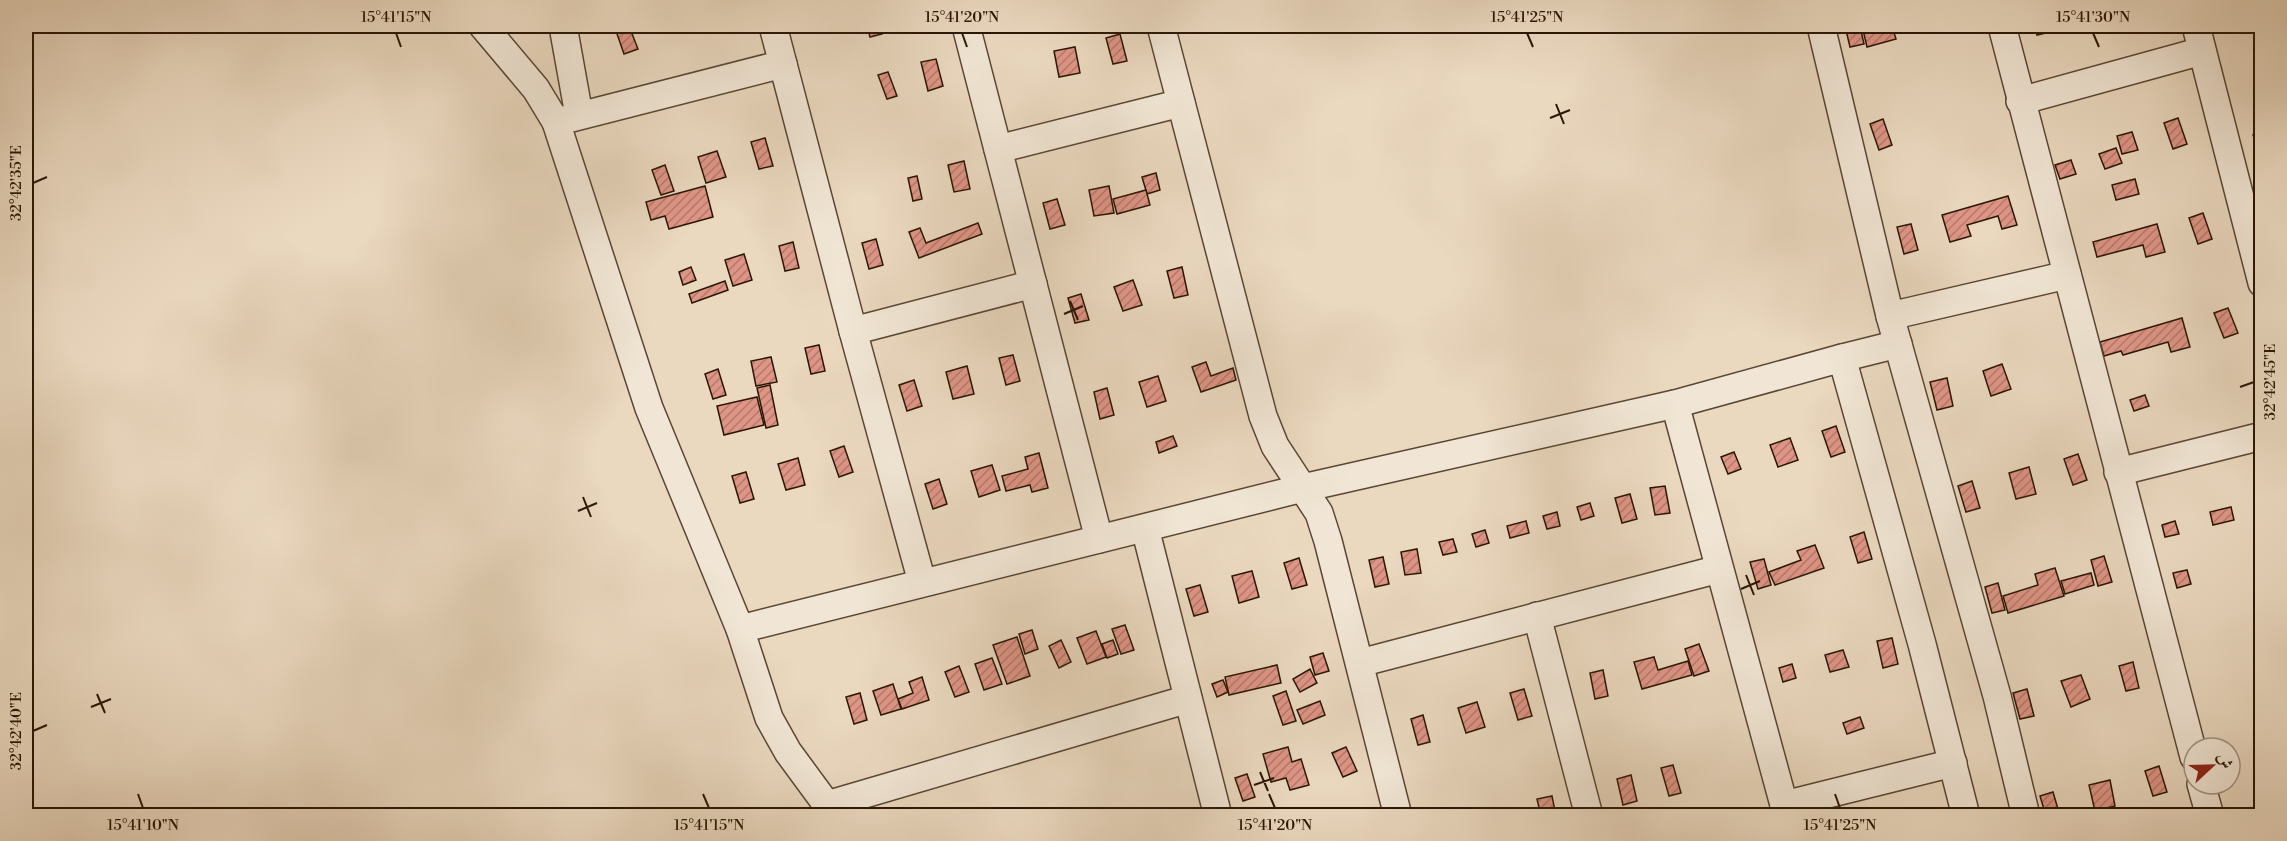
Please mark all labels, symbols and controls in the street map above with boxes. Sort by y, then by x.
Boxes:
text: 15°41'15"N [361,8,431,27]
text: 15°41'20"N [925,8,999,27]
text: 15°41'25"N [1491,8,1563,27]
text: 15°41'30"N [2056,8,2130,27]
text: 32°42'35"E [7,145,26,221]
text: 32°42'45"E [2261,344,2280,420]
text: 32°42'40"E [7,692,26,770]
north arrow [2182,736,2242,796]
text: ش [2213,750,2237,772]
text: 15°41'10"N [107,816,179,835]
text: 15°41'15"N [674,816,744,835]
text: 15°41'20"N [1238,816,1312,835]
text: 15°41'25"N [1804,816,1876,835]

